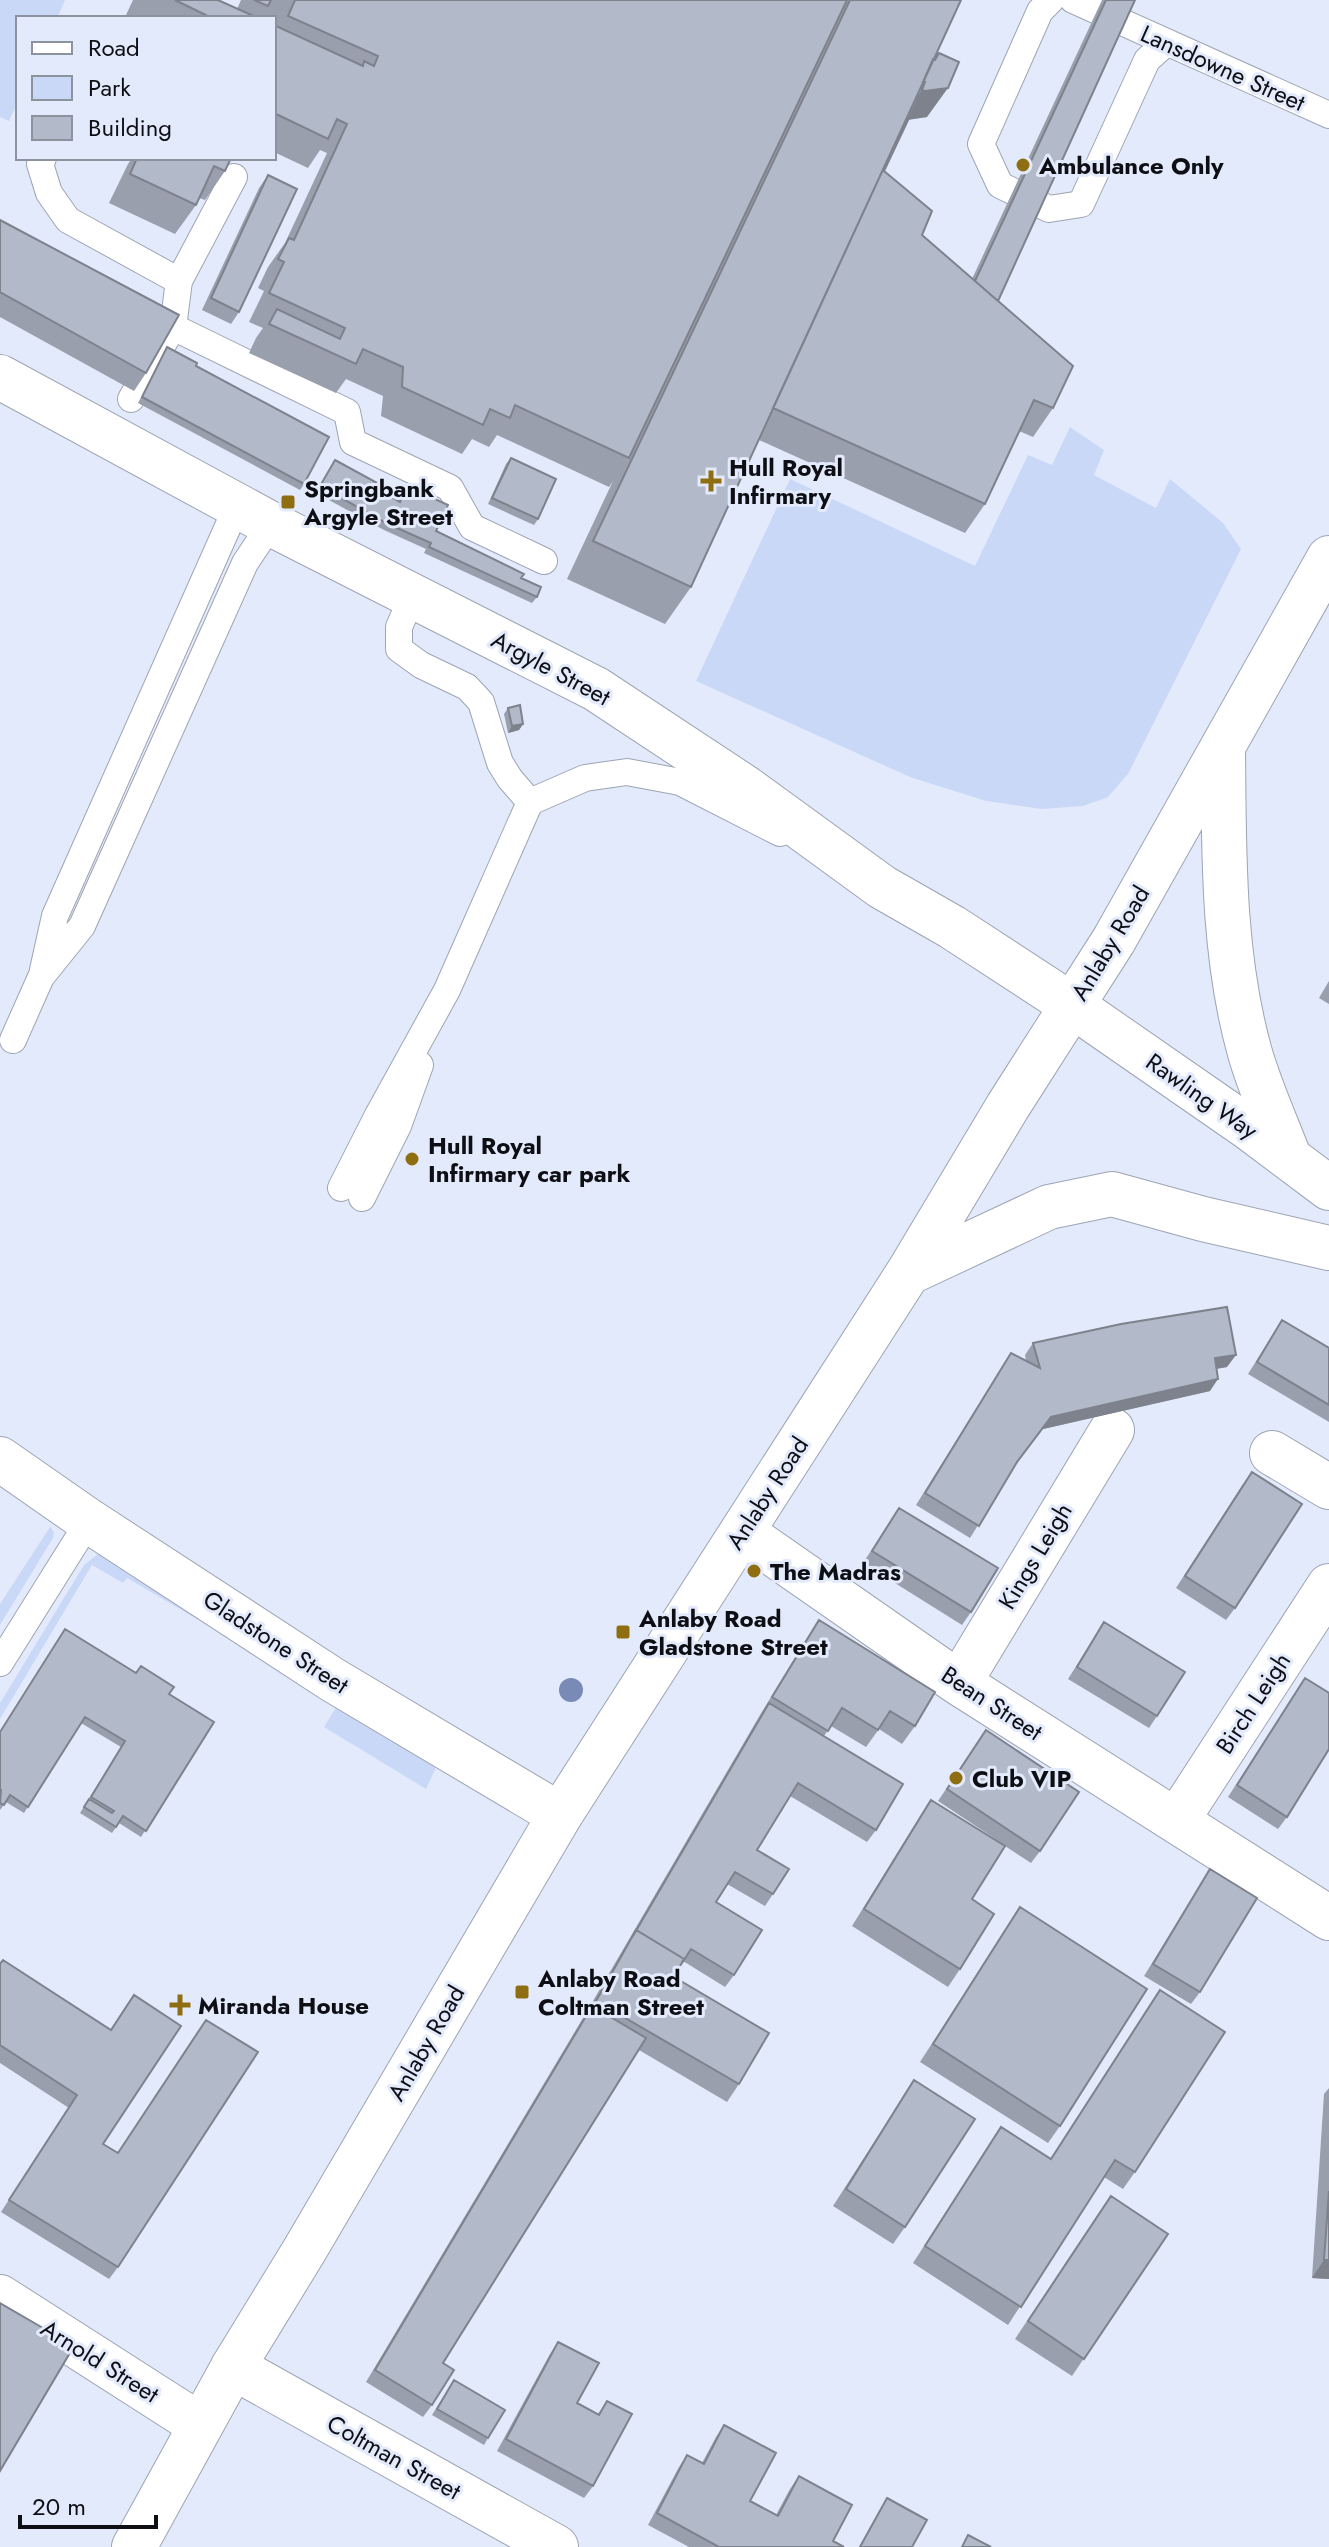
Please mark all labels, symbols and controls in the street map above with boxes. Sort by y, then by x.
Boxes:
legend [16,16,276,160]
street label: Lansdowne Street [1135,16,1311,120]
text: Road [88,30,140,65]
text: Park [88,70,131,105]
text: Building [88,110,172,145]
place label: Ambulance Only [1038,148,1224,183]
marker: Ambulance Only [1014,156,1032,174]
place label: Hull Royal Infirmary [729,450,843,513]
marker: Hull Royal Infirmary [700,470,722,492]
place label: Springbank Argyle Street [303,471,453,534]
marker: Springbank Argyle Street [279,493,297,511]
street label: Argyle Street [485,622,617,714]
street label: Anlaby Road [1062,879,1158,1007]
street label: Rawling Way [1139,1044,1266,1148]
place label: Hull Royal Infirmary car park [428,1128,631,1191]
marker: Hull Royal Infirmary car park [403,1150,421,1168]
street label: Anlaby Road [717,1430,817,1556]
street label: Kings Leigh [989,1496,1081,1616]
place label: The Madras [770,1554,901,1589]
marker: The Madras [745,1562,763,1580]
street label: Gladstone Street [196,1582,356,1702]
place label: Anlaby Road Gladstone Street [638,1601,828,1664]
marker: Anlaby Road Gladstone Street [614,1623,632,1641]
street label: Birch Leigh [1207,1645,1299,1761]
street label: Bean Street [935,1657,1050,1749]
place label: Club VIP [972,1761,1071,1796]
marker: Club VIP [947,1769,965,1787]
place label: Anlaby Road Coltman Street [537,1961,704,2024]
street label: Anlaby Road [379,1979,473,2107]
marker: Anlaby Road Coltman Street [513,1983,531,2001]
place label: Miranda House [198,1988,369,2023]
marker: Miranda House [169,1994,191,2016]
street label: Arnold Street [34,2311,166,2411]
street label: Coltman Street [321,2406,467,2508]
scale bar [20,2479,156,2529]
text: 20 m [32,2489,86,2524]

